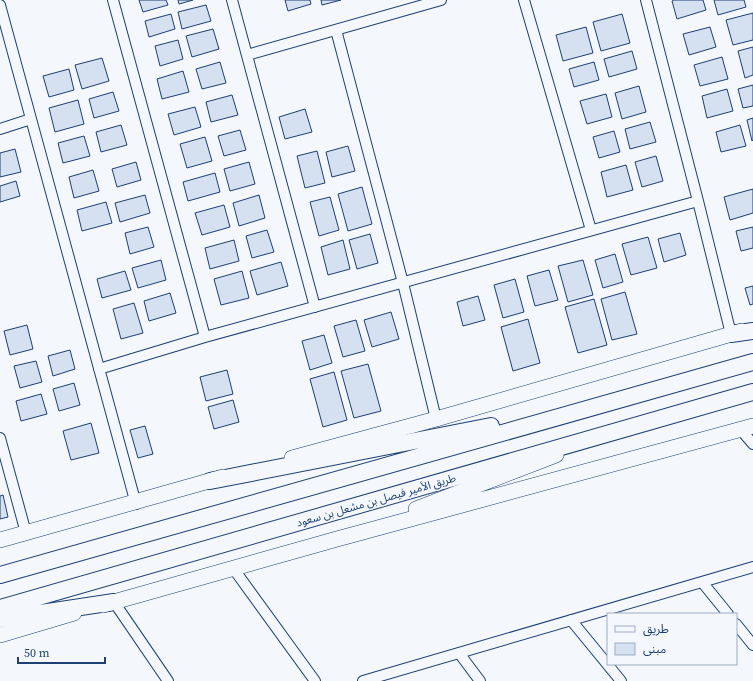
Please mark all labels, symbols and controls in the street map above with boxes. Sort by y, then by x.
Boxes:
street label: طريق الأمير فيصل بن مشعل بن سعود [295,470,458,530]
legend [607,613,737,665]
text: طريق [643,621,669,637]
scale bar [18,639,105,665]
text: مبنى [643,641,666,657]
text: 50 m [24,645,50,661]

